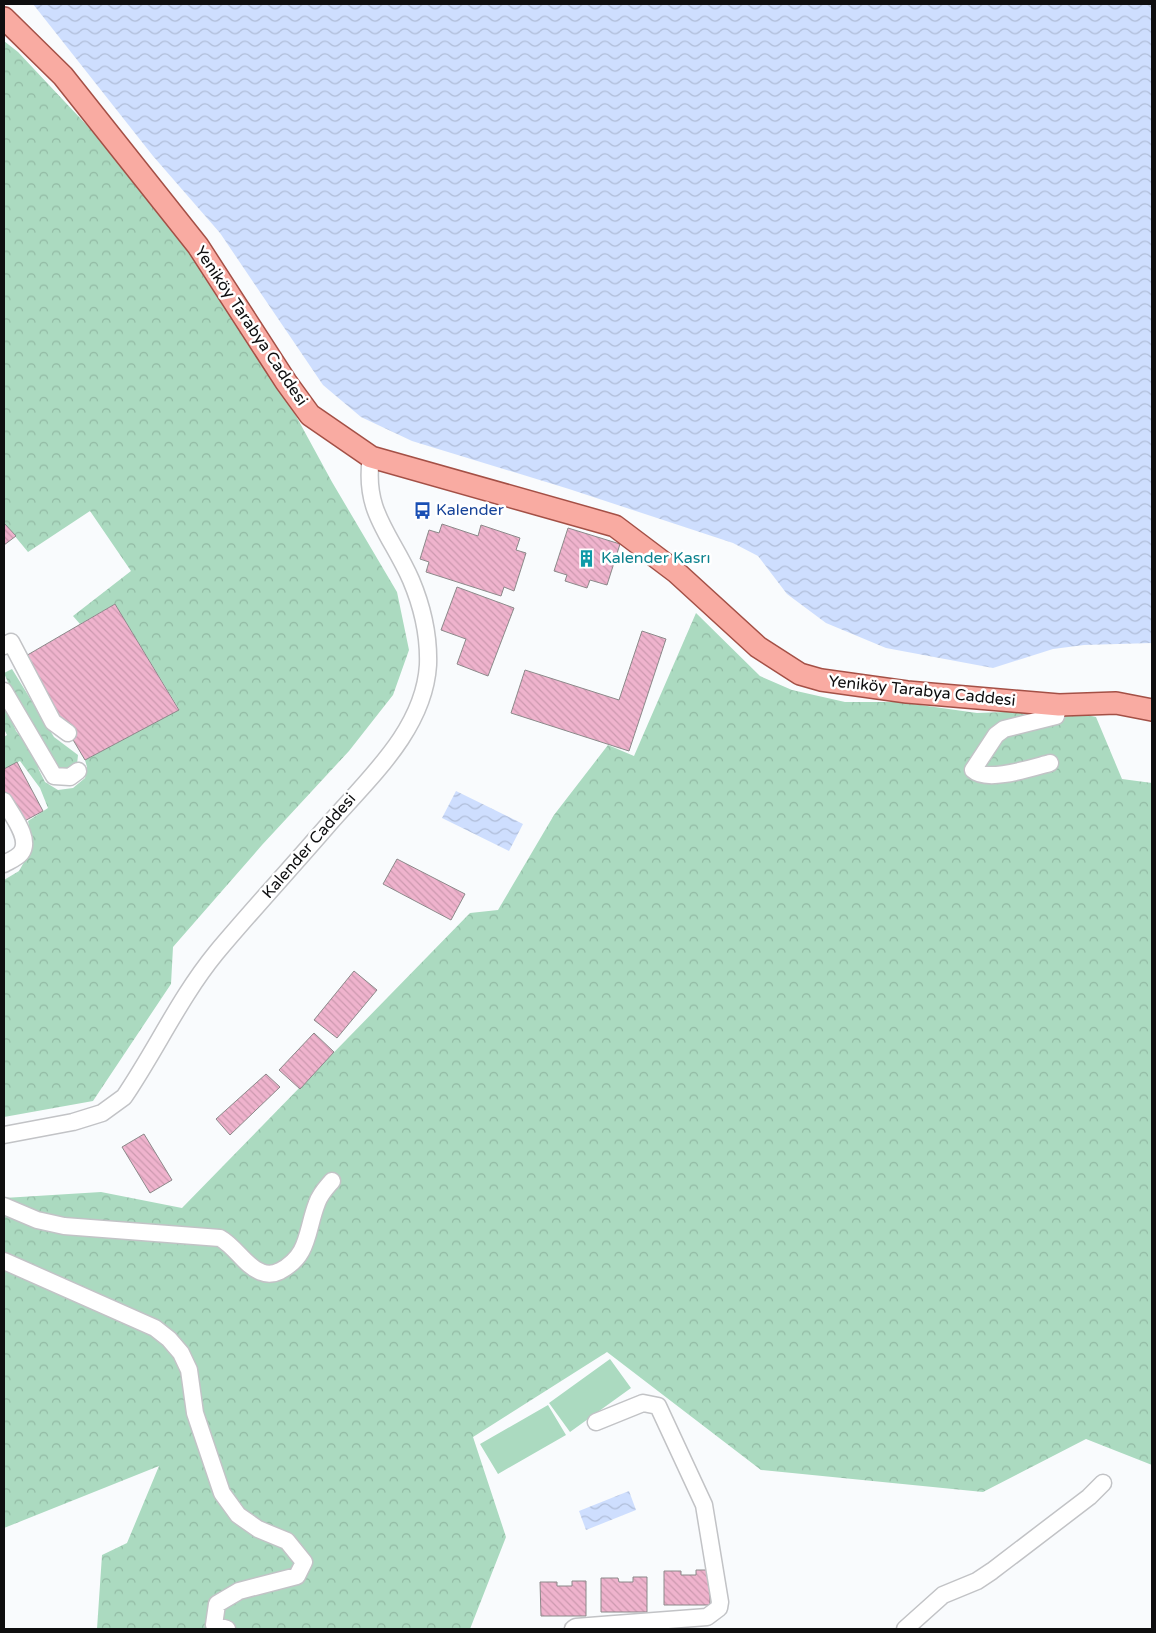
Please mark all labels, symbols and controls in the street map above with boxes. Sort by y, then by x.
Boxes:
street label: Yeniköy Tarabya Caddesi [190,242,312,410]
bus stop icon: Kalender [412,500,432,520]
place label: Kalender [436,500,505,520]
building icon: Kalender Kasrı [577,548,597,568]
place label: Kalender Kasrı [601,548,710,568]
street label: Yeniköy Tarabya Caddesi [827,671,1017,711]
street label: Kalender Caddesi [258,789,360,903]

